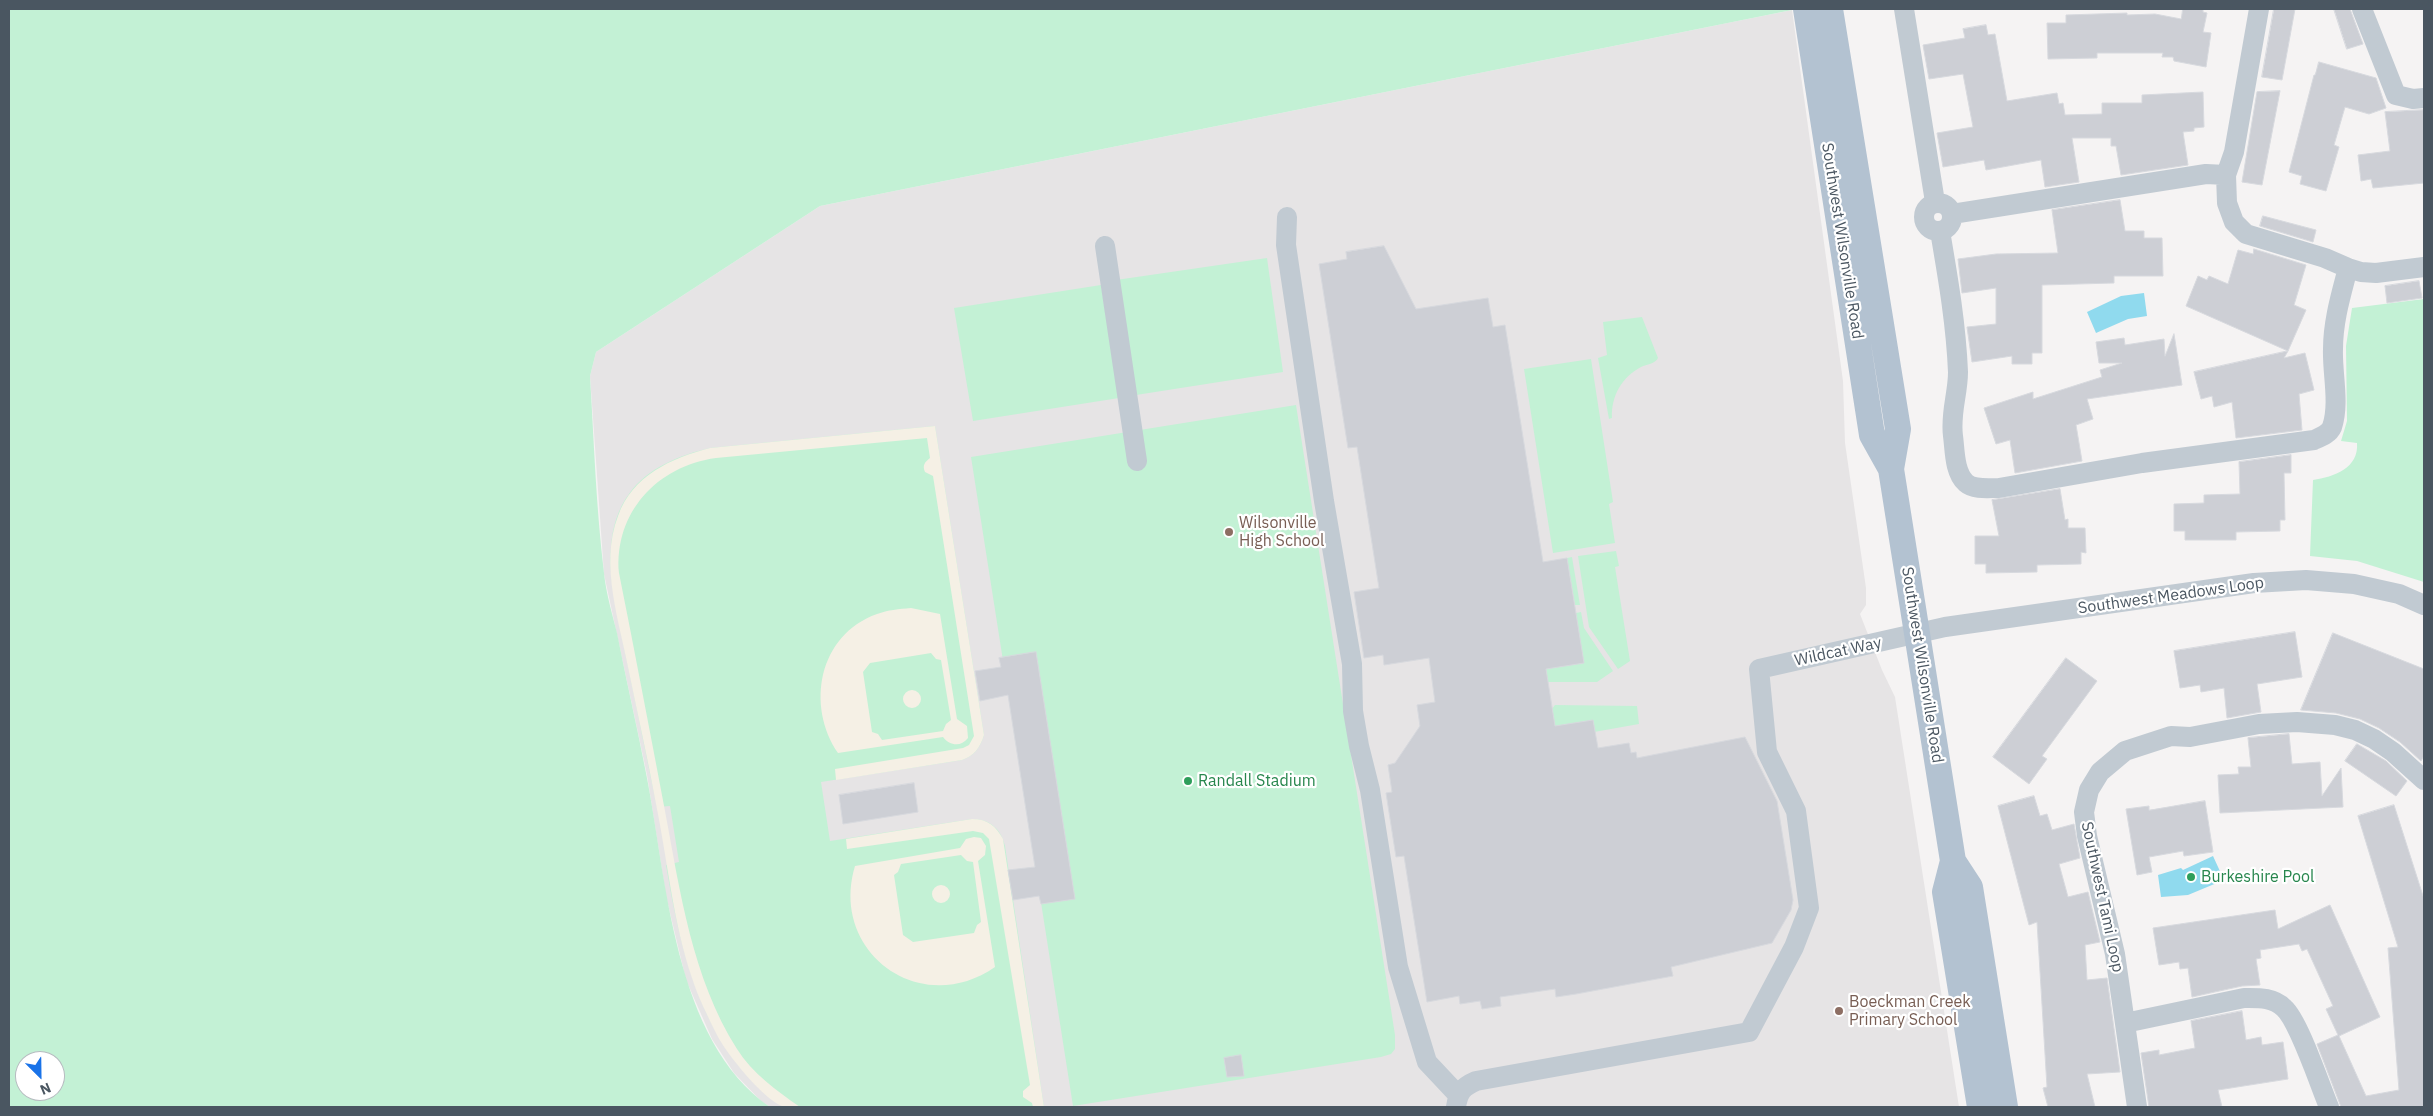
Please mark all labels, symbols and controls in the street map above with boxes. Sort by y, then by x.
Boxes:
street label: Southwest Wilsonville Road [1817,142,1867,340]
place label: Wilsonville High School [1239,513,1324,551]
marker: Wilsonville High School [1223,526,1235,538]
street label: Southwest Wilsonville Road [1897,566,1947,764]
street label: Southwest Meadows Loop [2077,573,2265,619]
street label: Wildcat Way [1793,633,1883,671]
place label: Randall Stadium [1198,771,1316,791]
marker: Randall Stadium [1182,775,1194,787]
street label: Southwest Tami Loop [2077,820,2127,974]
place label: Burkeshire Pool [2201,867,2314,887]
marker: Burkeshire Pool [2185,871,2197,883]
place label: Boeckman Creek Primary School [1849,992,1971,1030]
marker: Boeckman Creek Primary School [1833,1005,1845,1017]
north arrow [15,1051,65,1101]
text: N [37,1079,54,1099]

